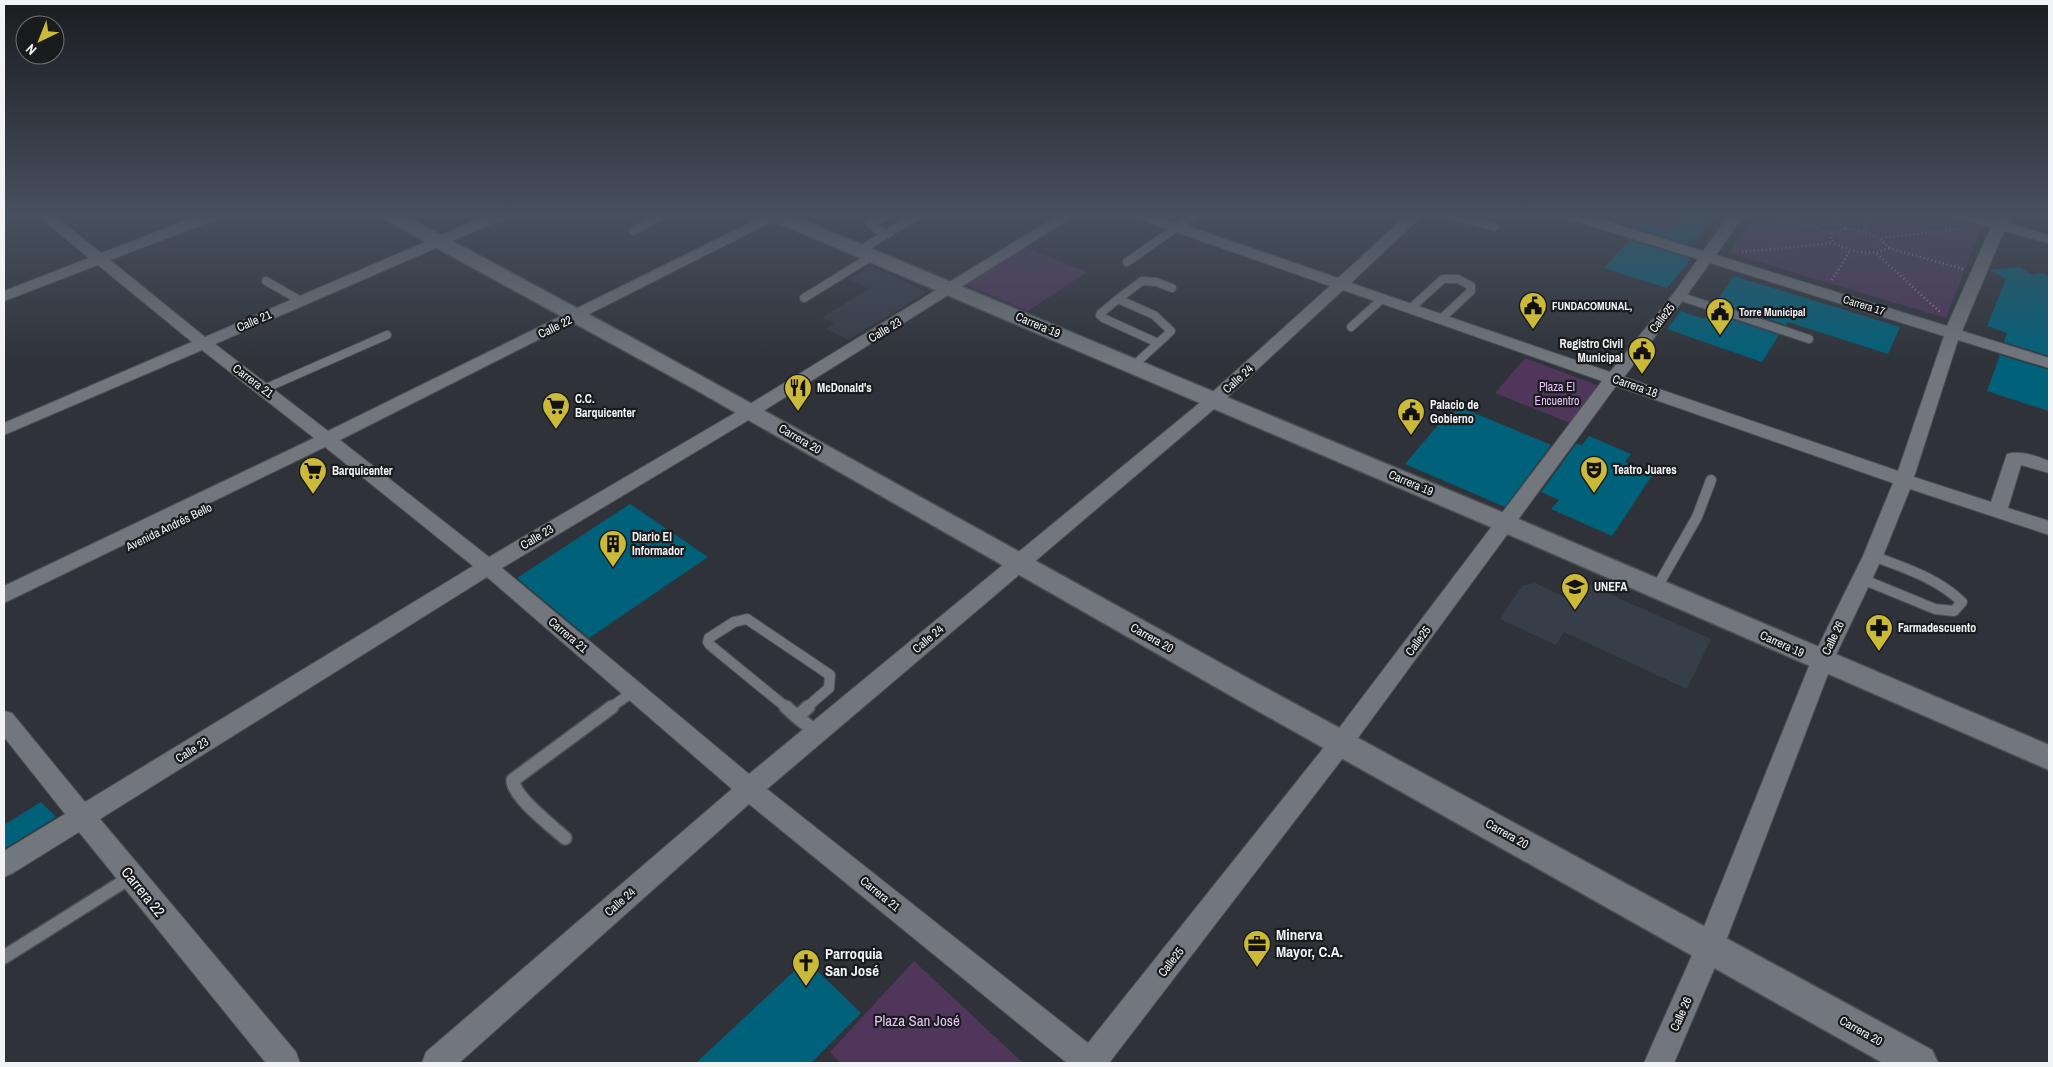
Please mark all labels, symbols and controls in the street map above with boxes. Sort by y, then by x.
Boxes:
north arrow [15,15,65,65]
text: N [22,40,40,59]
public building icon: FUNDACOMUNAL, [1518,291,1548,330]
street label: Carrera 17 [1841,292,1887,318]
public building icon: Torre Municipal [1705,297,1735,336]
place label: FUNDACOMUNAL, [1552,299,1633,313]
street label: Calle25 [1645,300,1679,336]
place label: Torre Municipal [1739,305,1806,319]
street label: Calle 21 [234,306,274,335]
street label: Carrera 19 [1013,308,1063,342]
street label: Calle 22 [535,312,575,342]
street label: Calle 23 [865,314,905,346]
place label: Registro Civil Municipal [1560,336,1623,366]
public building icon: Registro Civil Municipal [1627,336,1657,375]
street label: Carrera 21 [229,360,277,402]
street label: Calle 24 [1219,361,1257,397]
street label: Carrera 18 [1610,371,1660,401]
restaurant icon: McDonald's [783,373,813,412]
park label: Plaza El Encuentro [1535,379,1579,409]
place label: McDonald's [817,380,872,396]
supermarket icon: C.C. Barquicenter [541,391,571,430]
place label: C.C. Barquicenter [575,391,636,421]
public building icon: Palacio de Gobierno [1396,397,1426,436]
place label: Palacio de Gobierno [1430,397,1479,427]
street label: Carrera 20 [776,420,824,458]
theatre icon: Teatro Juares [1579,455,1609,494]
supermarket icon: Barquicenter [298,456,328,495]
place label: Teatro Juares [1613,462,1677,478]
place label: Barquicenter [332,463,393,479]
street label: Carrera 19 [1386,466,1436,500]
street label: Avenida Andrés Bello [122,499,215,555]
street label: Calle 23 [517,521,557,553]
building icon: Diario El Informador [598,529,628,568]
place label: Diario El Informador [632,529,684,559]
school or university icon: UNEFA [1560,572,1590,611]
place label: UNEFA [1594,579,1628,595]
pharmacy icon: Farmadescuento [1864,613,1894,652]
street label: Carrera 21 [545,614,592,657]
street label: Calle 26 [1818,618,1848,658]
street label: Carrera 20 [1128,620,1176,656]
place label: Farmadescuento [1898,620,1976,636]
street label: Calle 24 [909,621,947,657]
street label: Calle25 [1402,622,1435,659]
street label: Carrera 19 [1757,627,1807,661]
street label: Calle 23 [172,734,212,766]
street label: Carrera 20 [1483,816,1531,852]
street label: Carrera 22 [117,862,170,921]
street label: Carrera 21 [857,873,904,915]
street label: Calle 24 [601,884,639,920]
place label: Minerva Mayor, C.A. [1276,924,1343,962]
office icon: Minerva Mayor, C.A. [1242,929,1272,968]
place label: Parroquia San José [825,943,883,981]
street label: Calle25 [1154,944,1188,980]
church icon: Parroquia San José [791,948,821,987]
street label: Calle 26 [1666,994,1696,1034]
park label: Plaza San José [874,1010,960,1031]
street label: Carrera 20 [1837,1013,1885,1049]

